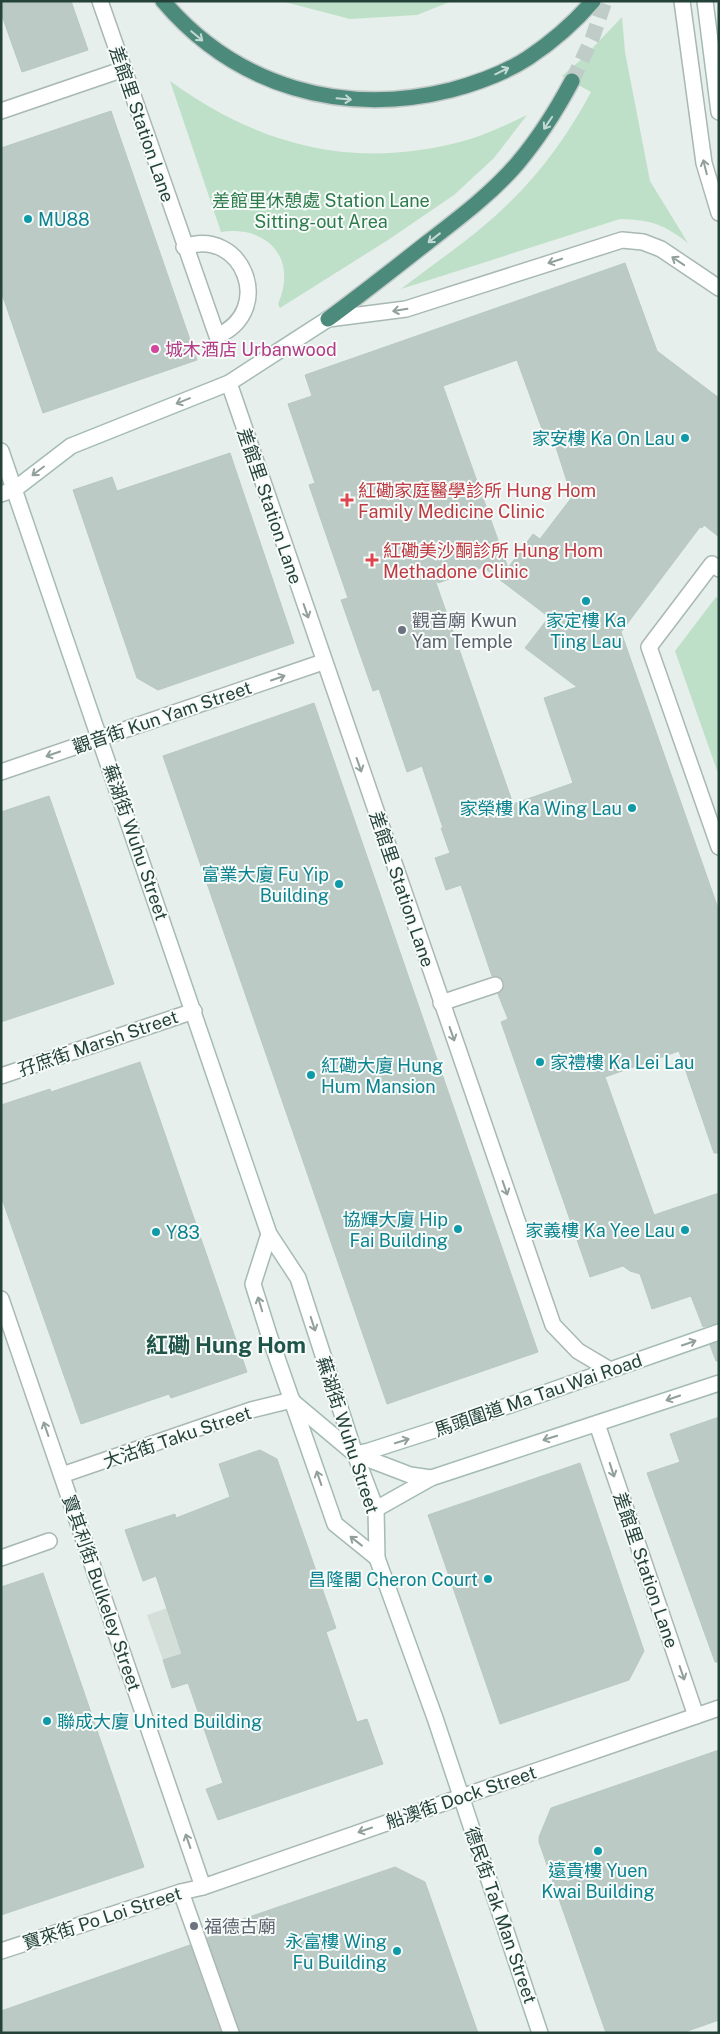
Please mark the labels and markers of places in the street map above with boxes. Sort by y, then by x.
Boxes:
place label: MU88 [38,209,90,230]
marker: MU88 [22,213,34,225]
place label: 城木酒店 Urbanwood [165,339,337,360]
marker: 城木酒店 Urbanwood [149,343,161,355]
place label: 家安樓 Ka On Lau [532,428,675,449]
marker: 家安樓 Ka On Lau [679,432,691,444]
place label: 紅磡家庭醫學診所 Hung Hom Family Medicine Clinic [358,480,596,522]
marker: 紅磡家庭醫學診所 Hung Hom Family Medicine Clinic [340,493,354,507]
place label: 紅磡美沙酮診所 Hung Hom Methadone Clinic [383,540,603,582]
marker: 紅磡美沙酮診所 Hung Hom Methadone Clinic [365,553,379,567]
marker: 家定樓 Ka Ting Lau [580,595,592,607]
place label: 觀音廟 Kwun Yam Temple [412,610,517,652]
place label: 家定樓 Ka Ting Lau [546,610,626,652]
marker: 觀音廟 Kwun Yam Temple [396,624,408,636]
place label: 家榮樓 Ka Wing Lau [459,798,622,819]
marker: 家榮樓 Ka Wing Lau [626,802,638,814]
place label: 富業大廈 Fu Yip Building [201,864,329,906]
marker: 富業大廈 Fu Yip Building [333,878,345,890]
place label: 家禮樓 Ka Lei Lau [550,1052,694,1073]
place label: 紅磡大廈 Hung Hum Mansion [321,1055,443,1097]
marker: 家禮樓 Ka Lei Lau [534,1056,546,1068]
marker: 紅磡大廈 Hung Hum Mansion [305,1069,317,1081]
place label: 協輝大廈 Hip Fai Building [343,1209,448,1251]
place label: 家義樓 Ka Yee Lau [525,1220,675,1241]
place label: Y83 [166,1222,200,1243]
marker: 協輝大廈 Hip Fai Building [452,1223,464,1235]
marker: 家義樓 Ka Yee Lau [679,1224,691,1236]
marker: Y83 [150,1226,162,1238]
place label: 昌隆閣 Cheron Court [308,1569,478,1590]
marker: 昌隆閣 Cheron Court [482,1573,494,1585]
place label: 聯成大廈 United Building [57,1711,262,1732]
marker: 聯成大廈 United Building [41,1715,53,1727]
marker: 遠貴樓 Yuen Kwai Building [592,1845,604,1857]
place label: 遠貴樓 Yuen Kwai Building [541,1860,655,1902]
place label: 福德古廟 [204,1916,276,1937]
marker: 福德古廟 [188,1920,200,1932]
place label: 永富樓 Wing Fu Building [285,1931,387,1973]
marker: 永富樓 Wing Fu Building [391,1945,403,1957]

